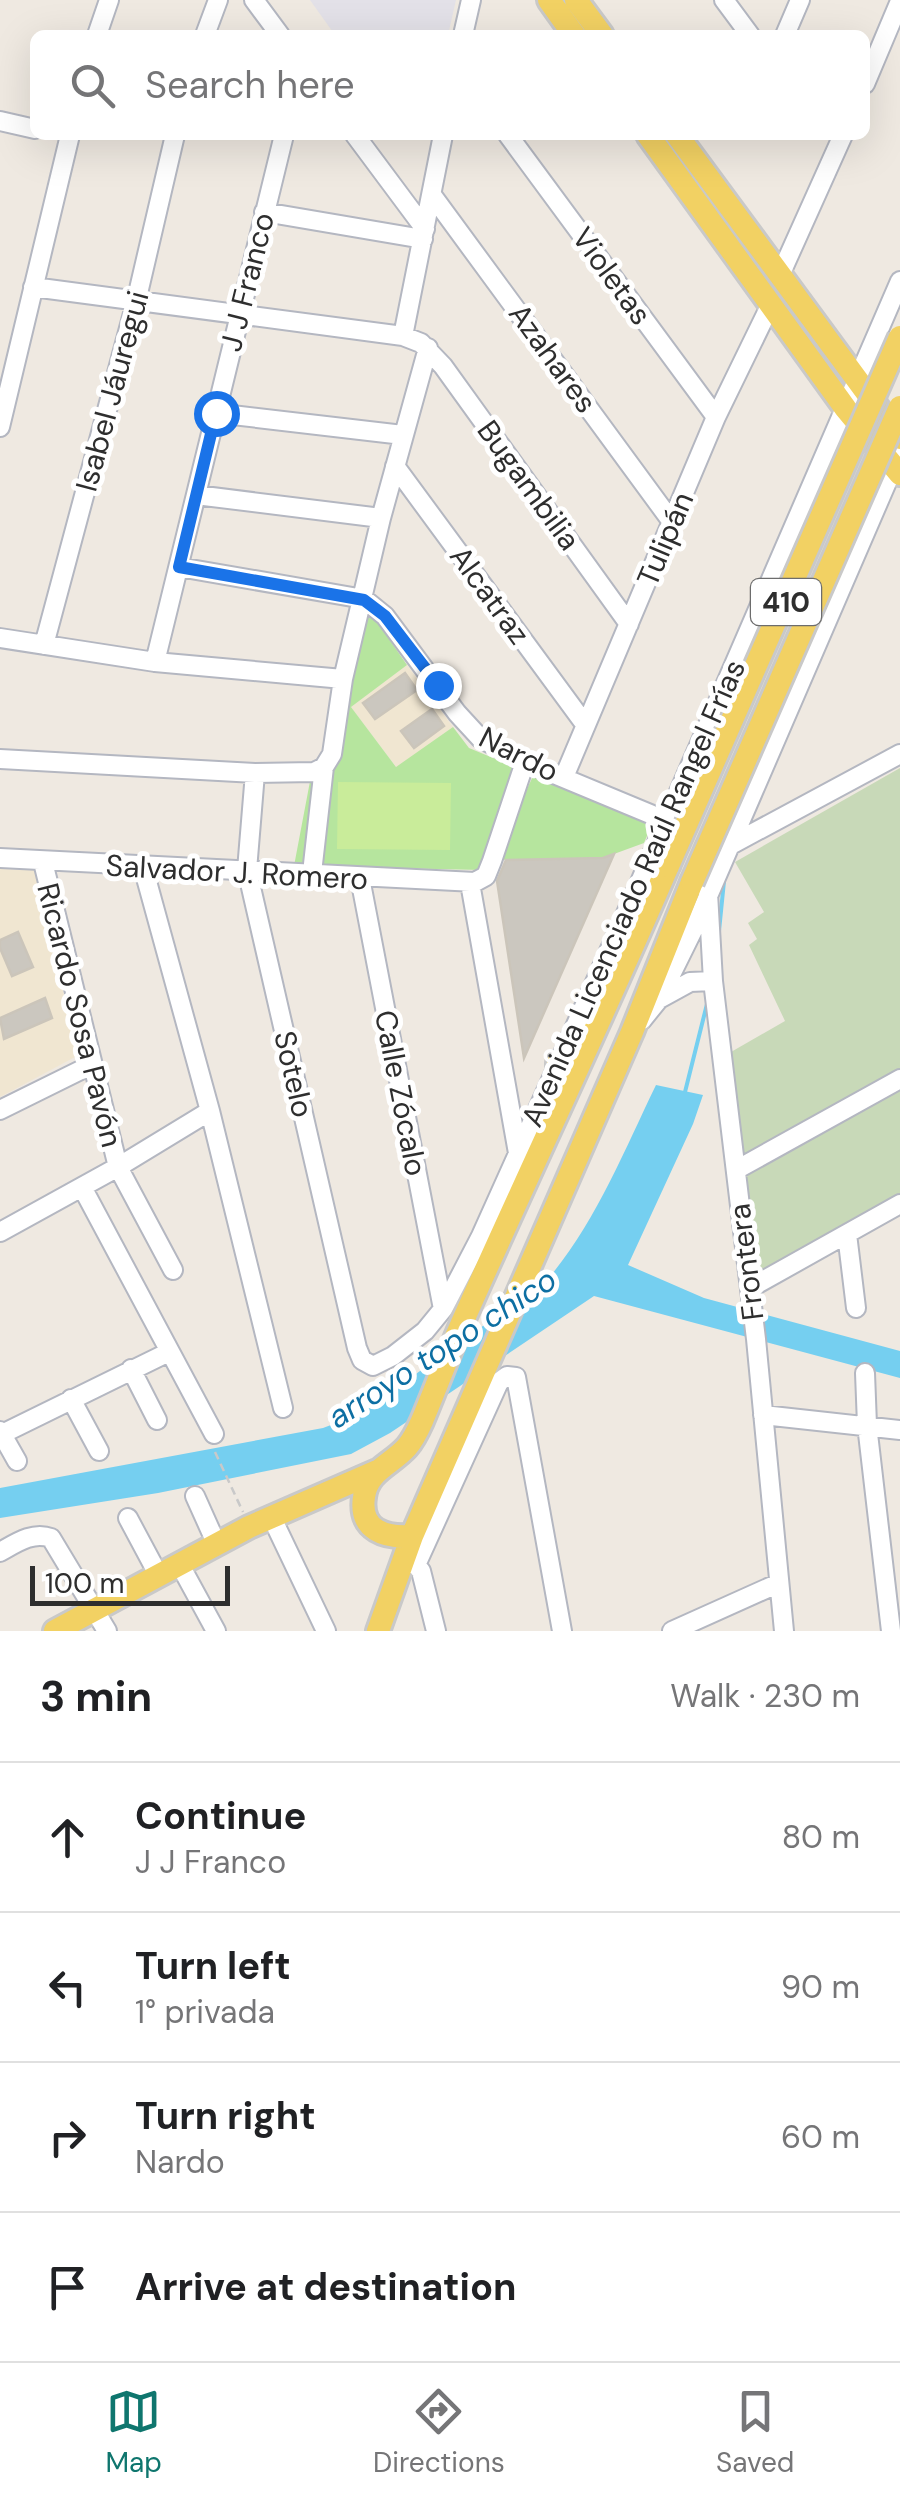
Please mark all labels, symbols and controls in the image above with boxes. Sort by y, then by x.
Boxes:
search box [30,30,870,140]
icon: search [65,58,120,113]
text: Search here [145,60,355,110]
street label: J J Franco [211,209,283,355]
street label: Violetas [563,219,661,333]
street label: Isabel Jáuregui [67,286,157,496]
street label: Azahares [500,295,606,421]
route start [194,391,240,437]
street label: Bugambilia [469,412,589,558]
street label: Tulipán [628,486,702,592]
street label: Alcatraz [441,538,539,652]
road number: 410 [751,579,821,625]
street label: Avenida Licenciado Raúl Rangel Frías [512,653,754,1133]
route end [416,663,462,709]
street label: Nardo [473,718,565,790]
street label: Salvador J. Romero [105,846,369,898]
street label: Ricardo Sosa Pavón [28,879,132,1151]
street label: Calle Zócalo [366,1007,436,1179]
street label: Sotelo [265,1027,323,1121]
street label: Frontera [719,1201,773,1323]
water label: arroyo topo chico [319,1258,565,1438]
scale bar [30,1561,230,1606]
text: 100 m [45,1565,124,1602]
text: 3 min [40,1669,152,1724]
text: Walk · 230 m [670,1675,860,1717]
text: Continue [135,1791,306,1841]
icon: ahead [40,1810,95,1865]
text: 80 m [782,1816,860,1858]
text: J J Franco [135,1841,286,1883]
text: Turn left [135,1941,291,1991]
icon: left [40,1960,95,2015]
text: 90 m [781,1966,860,2008]
text: 1° privada [135,1991,275,2033]
text: Turn right [135,2091,316,2141]
icon: right [40,2110,95,2165]
text: 60 m [781,2116,860,2158]
text: Nardo [135,2141,225,2183]
icon: arrive [40,2260,95,2315]
text: Arrive at destination [135,2262,517,2312]
tab: Map [106,2384,162,2481]
tab: Directions [373,2384,505,2481]
tab: Saved [716,2384,794,2481]

